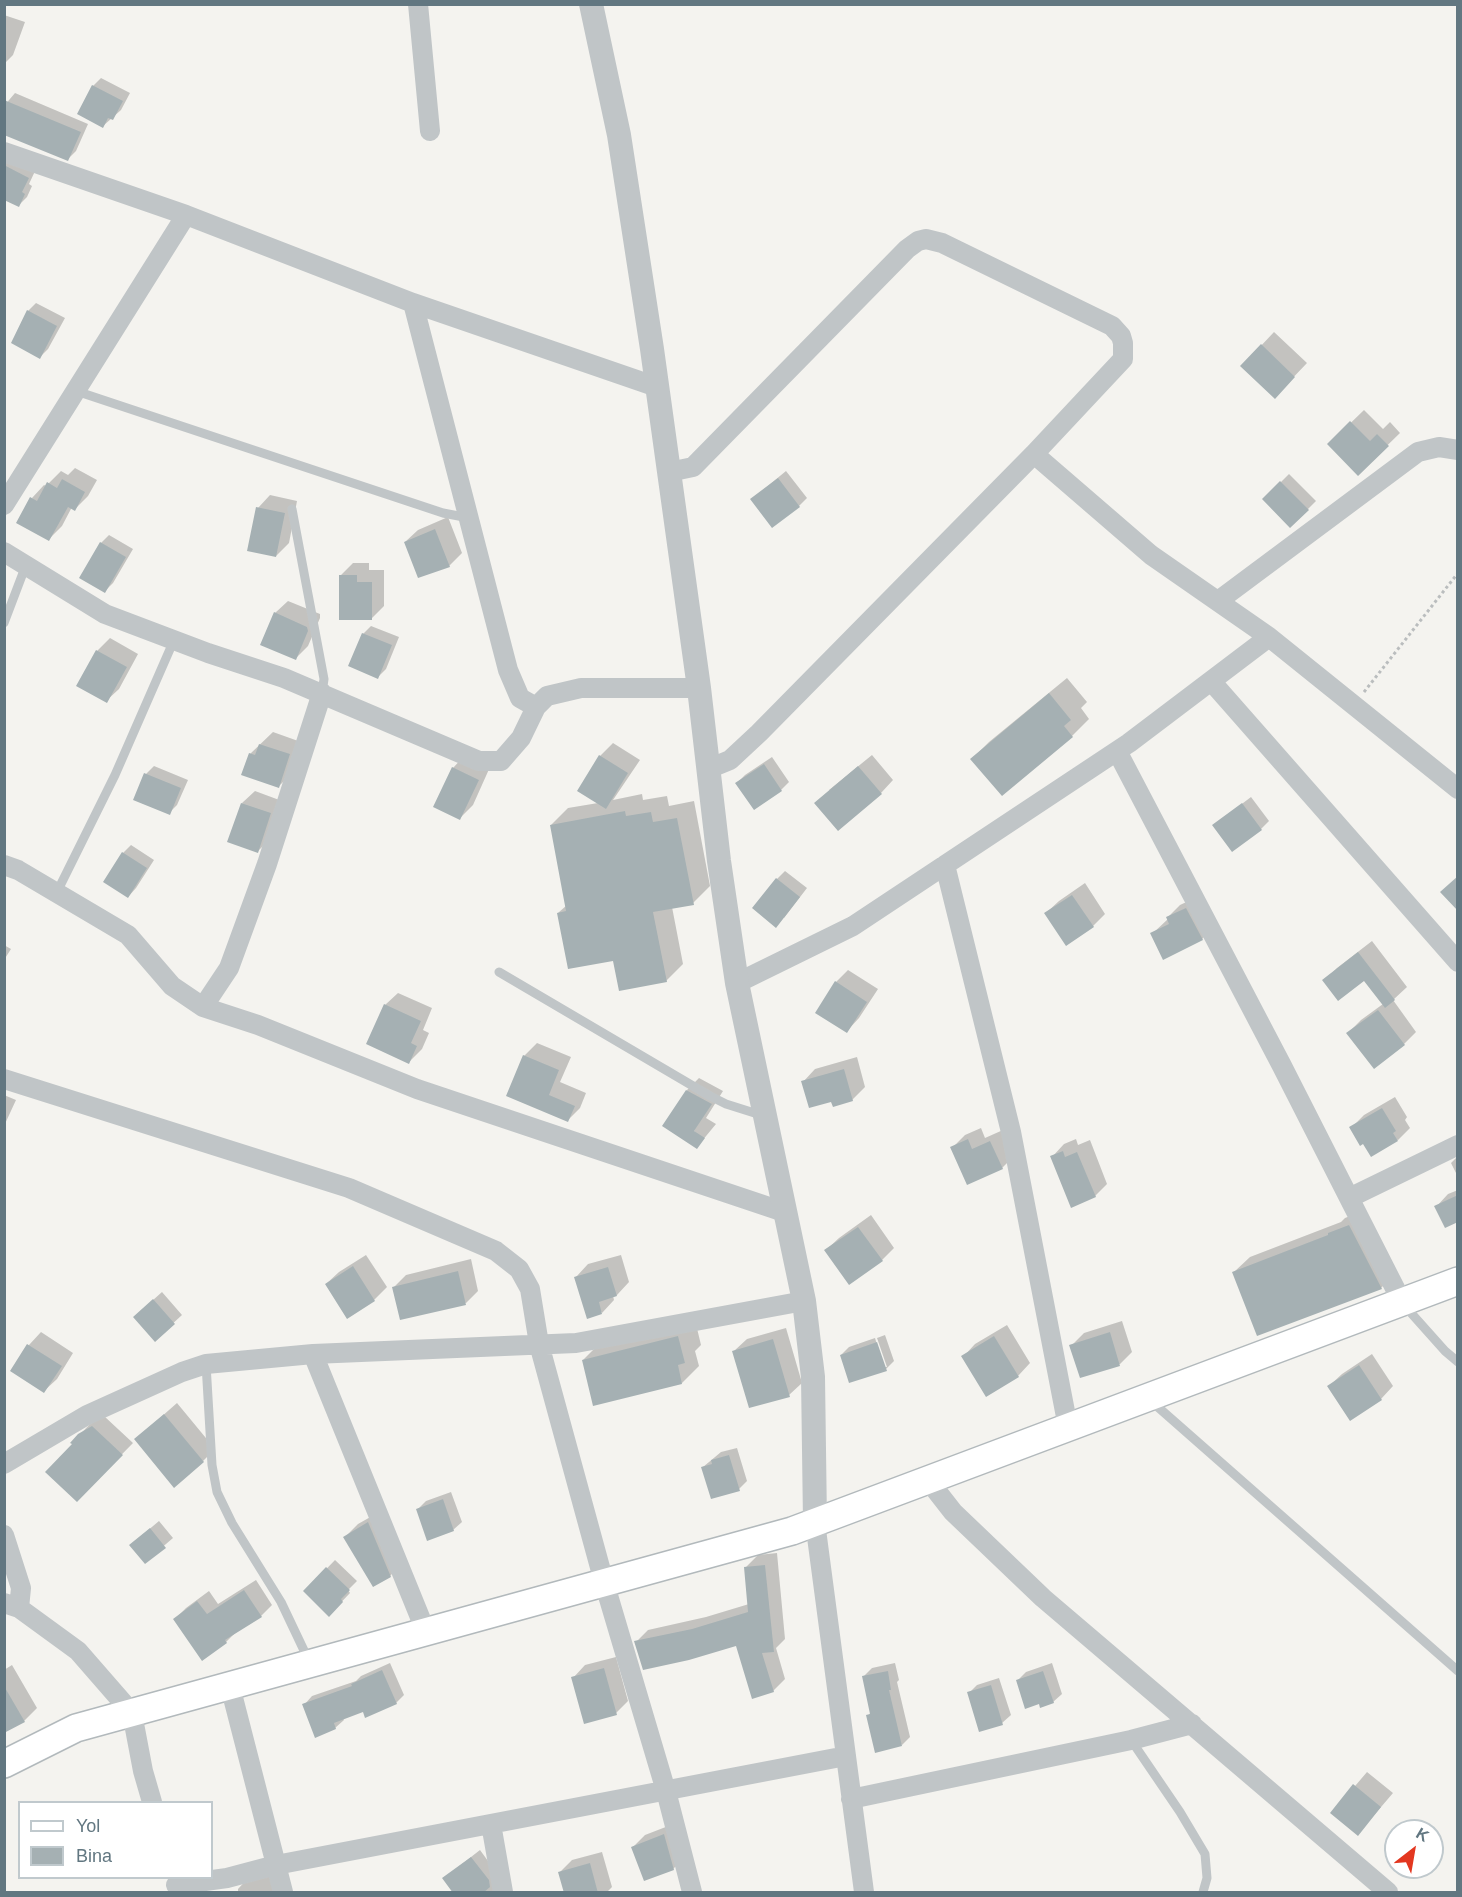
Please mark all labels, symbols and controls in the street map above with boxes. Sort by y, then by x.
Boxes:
legend [18,1801,213,1879]
text: Yol [76,1816,100,1836]
north arrow [1384,1819,1444,1879]
text: K [1413,1825,1432,1845]
text: Bina [76,1846,112,1866]

